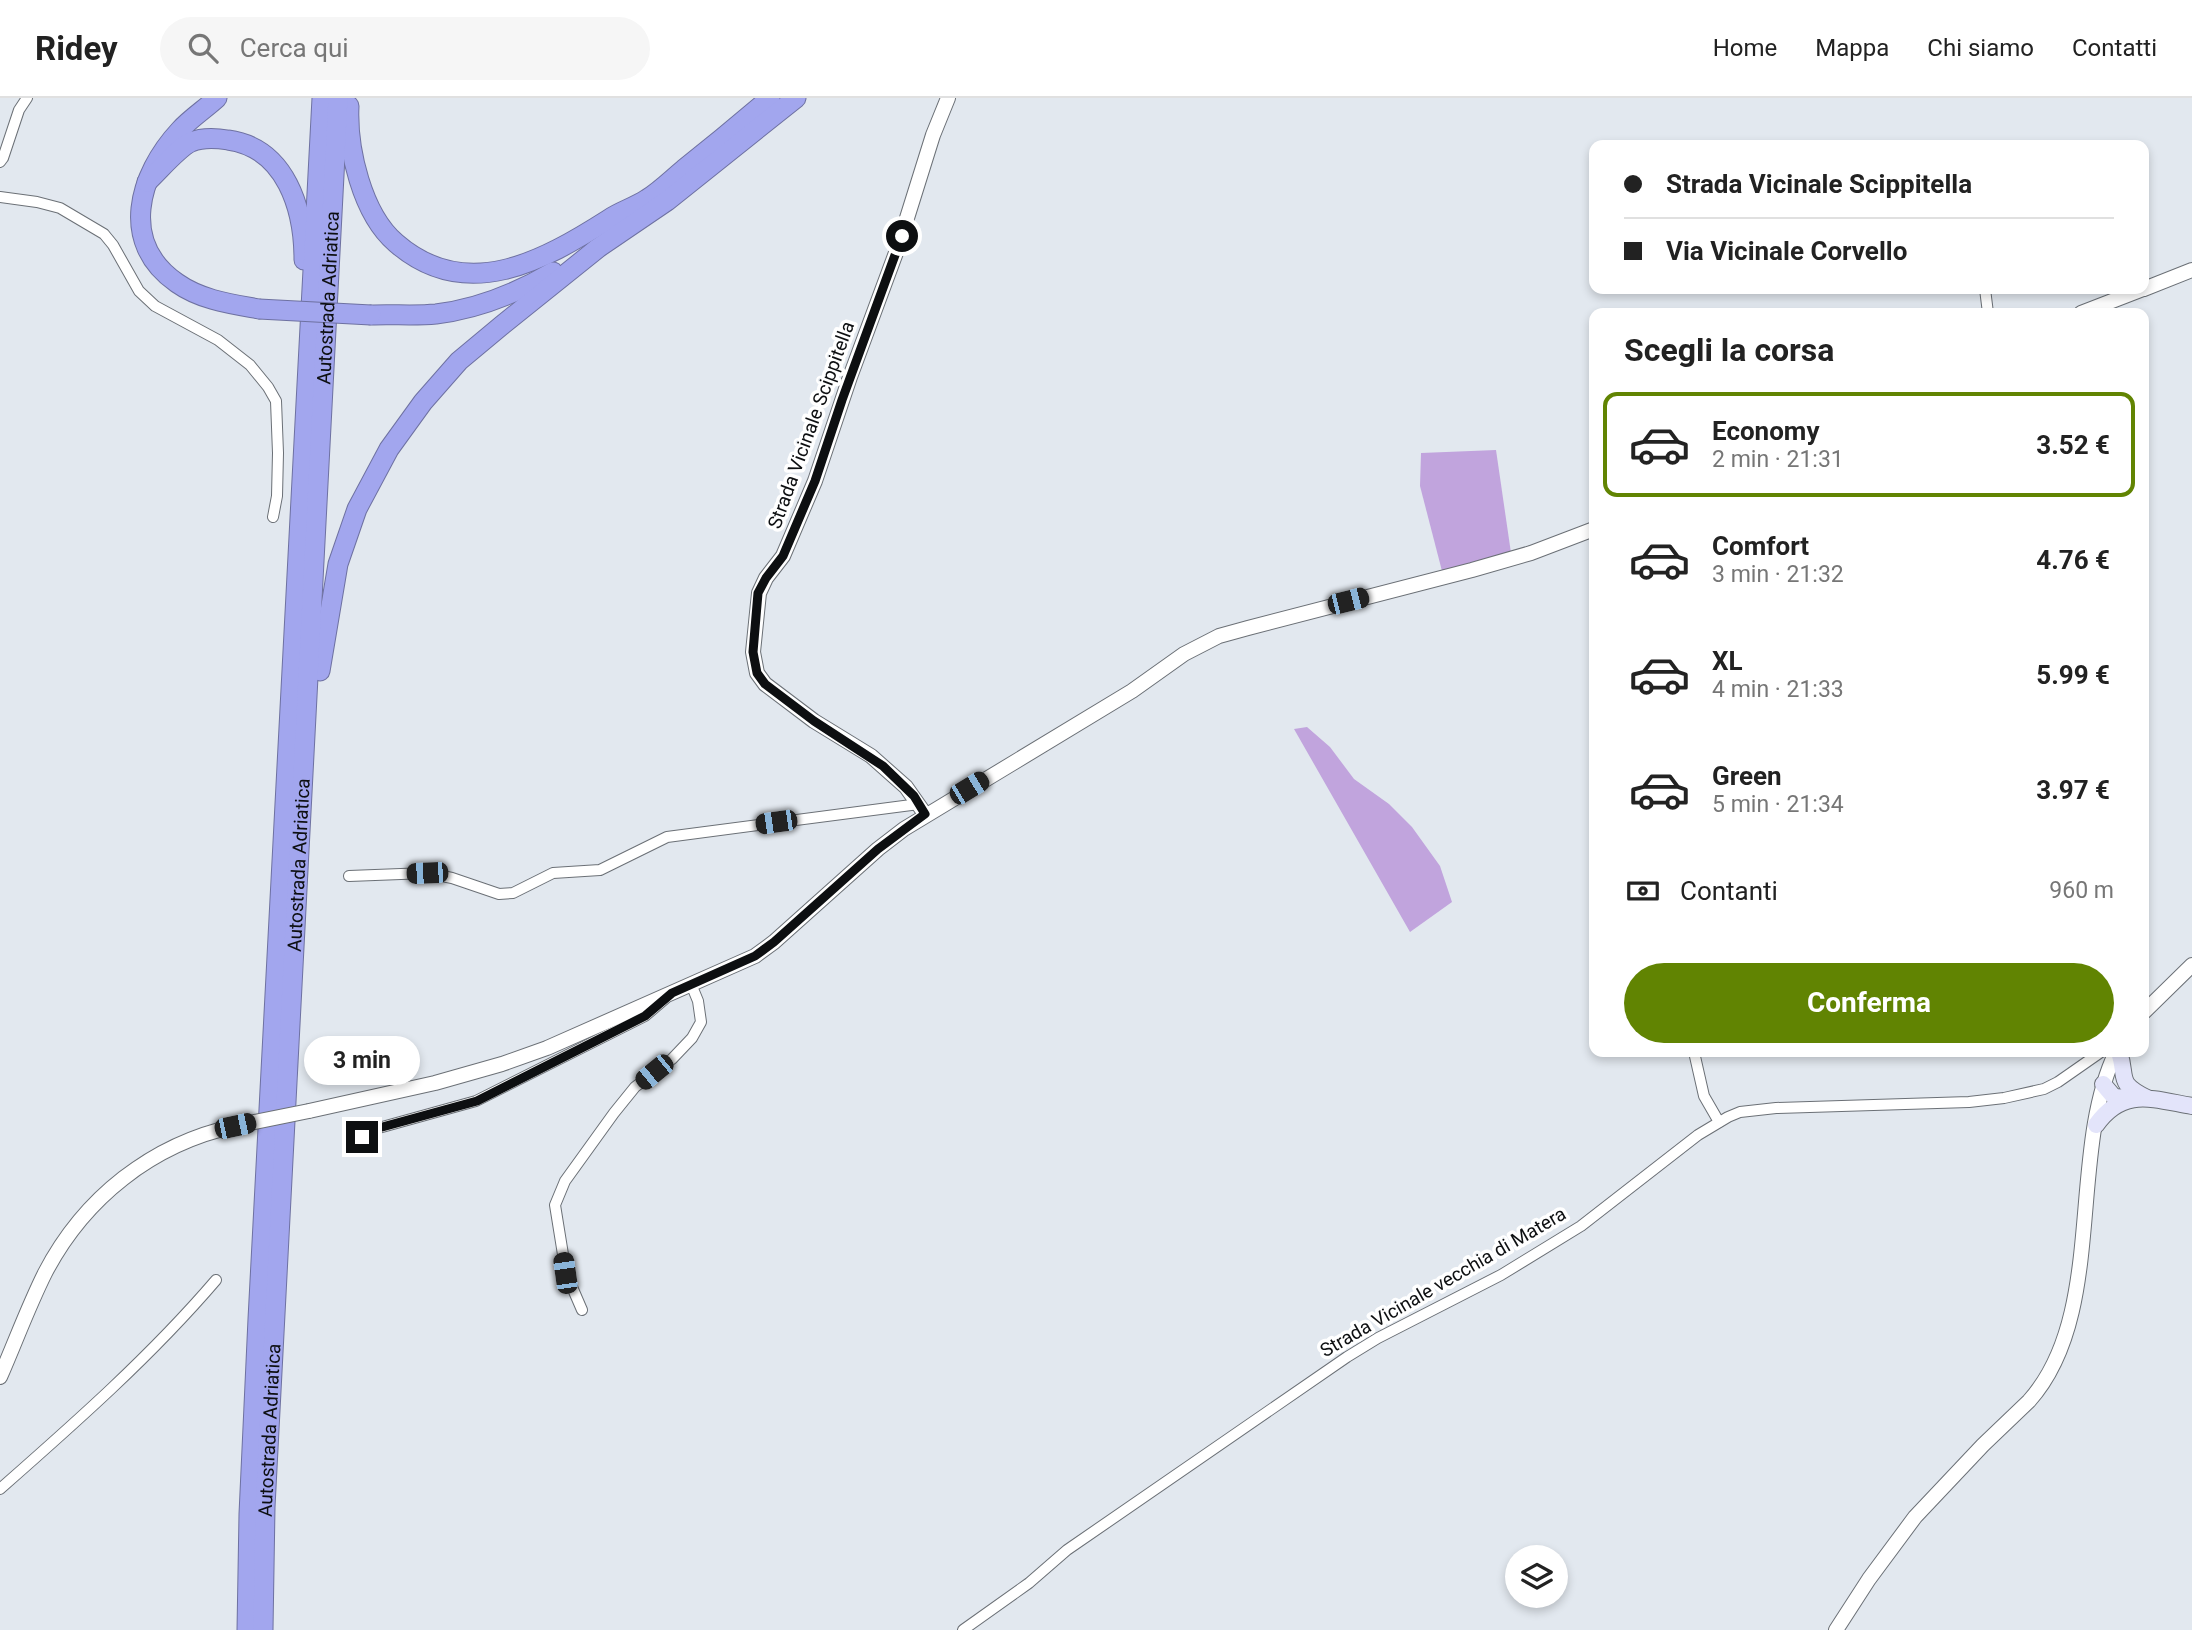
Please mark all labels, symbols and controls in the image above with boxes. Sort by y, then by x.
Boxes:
search box [160,17,650,80]
text: Ridey [35,29,118,68]
icon: search [184,29,222,67]
text: Cerca qui [240,33,349,63]
text: Home [1713,34,1777,62]
text: Mappa [1815,34,1889,62]
text: Chi siamo [1927,34,2034,62]
text: Contatti [2072,34,2157,62]
text: Strada Vicinale Scippitella [1666,169,1972,199]
street label: Autostrada Adriatica [312,210,344,385]
route start [886,220,918,252]
text: Via Vicinale Corvello [1666,236,1907,266]
street label: Strada Vicinale Scippitella [763,318,859,532]
text: Scegli la corsa [1624,331,1834,369]
icon: car [1628,413,1691,476]
text: Economy [1712,416,1819,446]
text: 3.52 € [2036,430,2110,460]
text: 2 min · 21:31 [1712,446,1844,473]
icon: car [1628,528,1691,591]
text: Comfort [1712,531,1809,561]
text: 4.76 € [2036,545,2110,575]
text: 3 min · 21:32 [1712,561,1844,588]
car [1326,586,1371,616]
icon: car [1628,643,1691,706]
text: XL [1712,646,1743,676]
text: 5.99 € [2036,660,2110,690]
text: 4 min · 21:33 [1712,676,1844,703]
icon: car [1628,758,1691,821]
text: Green [1712,761,1782,791]
car [946,768,993,808]
text: 3.97 € [2036,775,2110,805]
street label: Autostrada Adriatica [282,778,314,952]
text: 5 min · 21:34 [1712,791,1844,818]
car [754,809,799,835]
car [406,862,449,884]
icon: cash [1624,872,1662,910]
text: Contanti [1680,876,1778,906]
text: 960 m [2049,877,2114,904]
button: Conferma [1624,963,2114,1043]
callout: 3 min [304,1035,420,1084]
text: 3 min [333,1047,391,1074]
car [632,1051,677,1093]
car [213,1111,258,1141]
route end [346,1121,378,1153]
street label: Strada Vicinale vecchia di Matera [1316,1202,1570,1362]
car [552,1251,579,1295]
street label: Autostrada Adriatica [253,1343,285,1517]
map controls [1505,1545,1568,1608]
button: layers [1505,1545,1568,1608]

